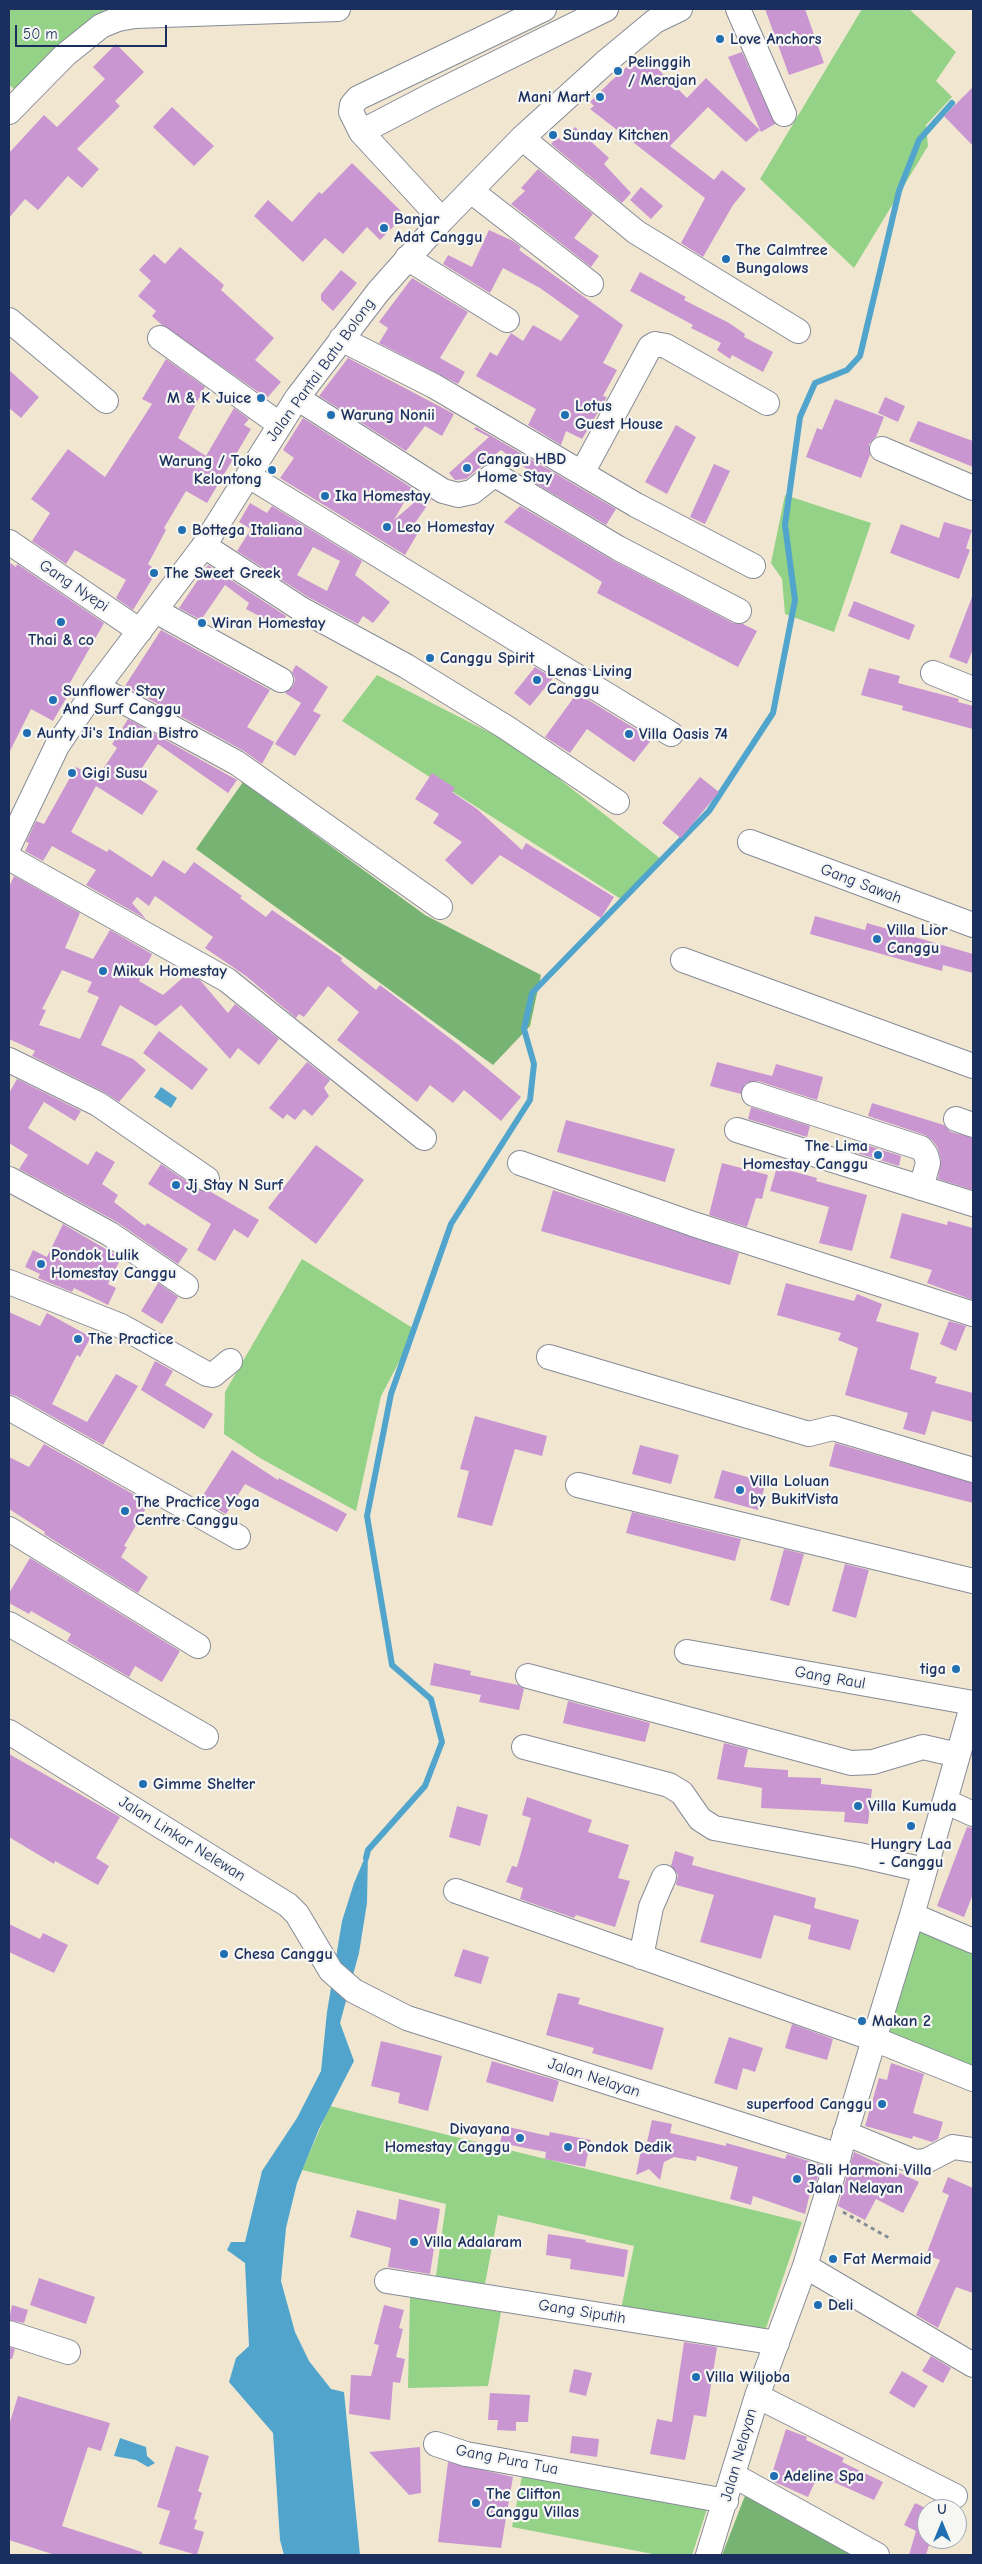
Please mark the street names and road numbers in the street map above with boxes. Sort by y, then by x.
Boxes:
street label: Jalan Pantai Batu Bolong [263,295,379,445]
street label: Gang Nyepi [35,556,113,616]
street label: Gang Sawah [818,860,904,908]
street label: Gang Raul [793,1662,867,1694]
street label: Jalan Linkar Nelewan [115,1792,249,1886]
street label: Jalan Nelayan [545,2054,643,2102]
street label: Gang Siputih [537,2296,627,2328]
street label: Jalan Nelayan [717,2406,761,2504]
street label: Gang Pura Tua [454,2441,560,2479]

